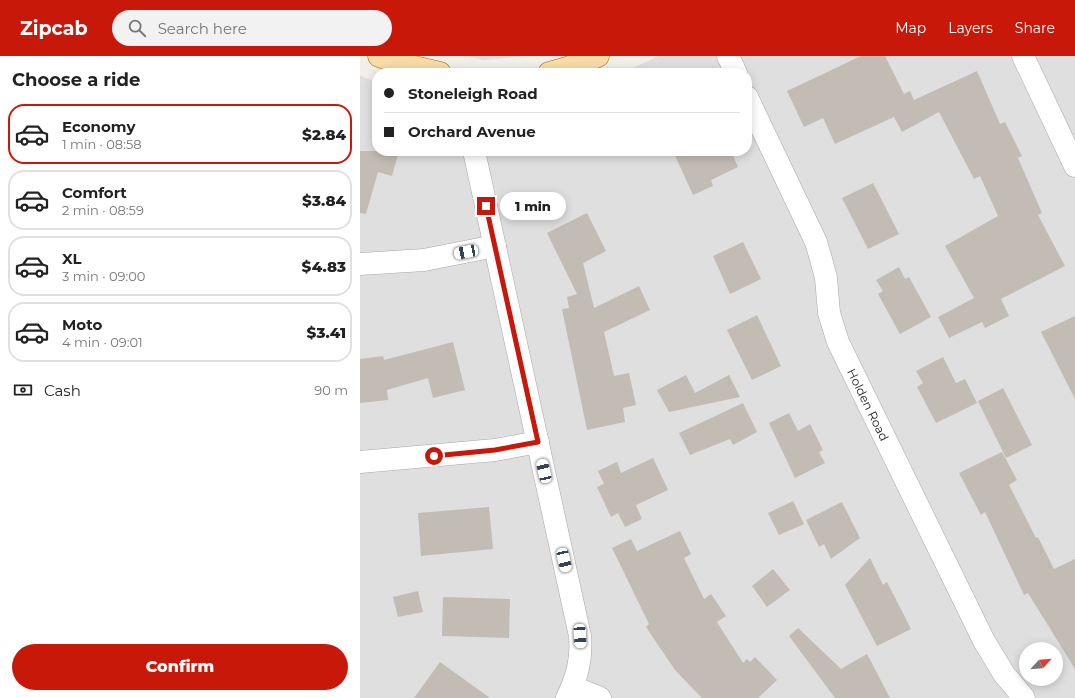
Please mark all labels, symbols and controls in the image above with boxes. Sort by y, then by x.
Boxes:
search box [112,10,392,46]
text: Zipcab [20,17,88,40]
icon: search [126,17,148,39]
text: Search here [158,19,247,38]
text: Map [895,19,926,37]
text: Layers [948,19,993,37]
text: Share [1015,19,1055,37]
text: Choose a ride [12,69,140,91]
text: Stoneleigh Road [408,84,538,103]
icon: car [14,116,50,152]
text: Economy [62,117,135,136]
text: Orchard Avenue [408,122,536,141]
text: $2.84 [302,125,346,144]
text: 1 min · 08:58 [62,136,142,152]
icon: car [14,182,50,218]
text: Comfort [62,183,127,202]
text: $3.84 [302,191,346,210]
callout: 1 min [500,192,566,220]
route end [477,197,495,215]
text: 1 min [515,198,551,214]
text: 2 min · 08:59 [62,202,144,218]
car [453,244,479,260]
icon: car [14,248,50,284]
text: XL [62,249,81,268]
text: $4.83 [302,257,346,276]
text: 3 min · 09:00 [62,268,145,284]
icon: car [14,314,50,350]
text: Moto [62,315,102,334]
text: $3.41 [307,323,346,342]
text: 4 min · 09:01 [62,334,143,350]
street label: Holden Road [845,366,893,443]
icon: cash [12,379,34,401]
text: Cash [44,381,81,400]
text: 90 m [314,382,348,398]
route start [425,447,443,465]
car [535,458,553,484]
car [555,547,573,573]
car [573,624,587,648]
north arrow [1019,642,1063,686]
map controls [1019,642,1063,686]
button: Confirm [12,644,348,690]

